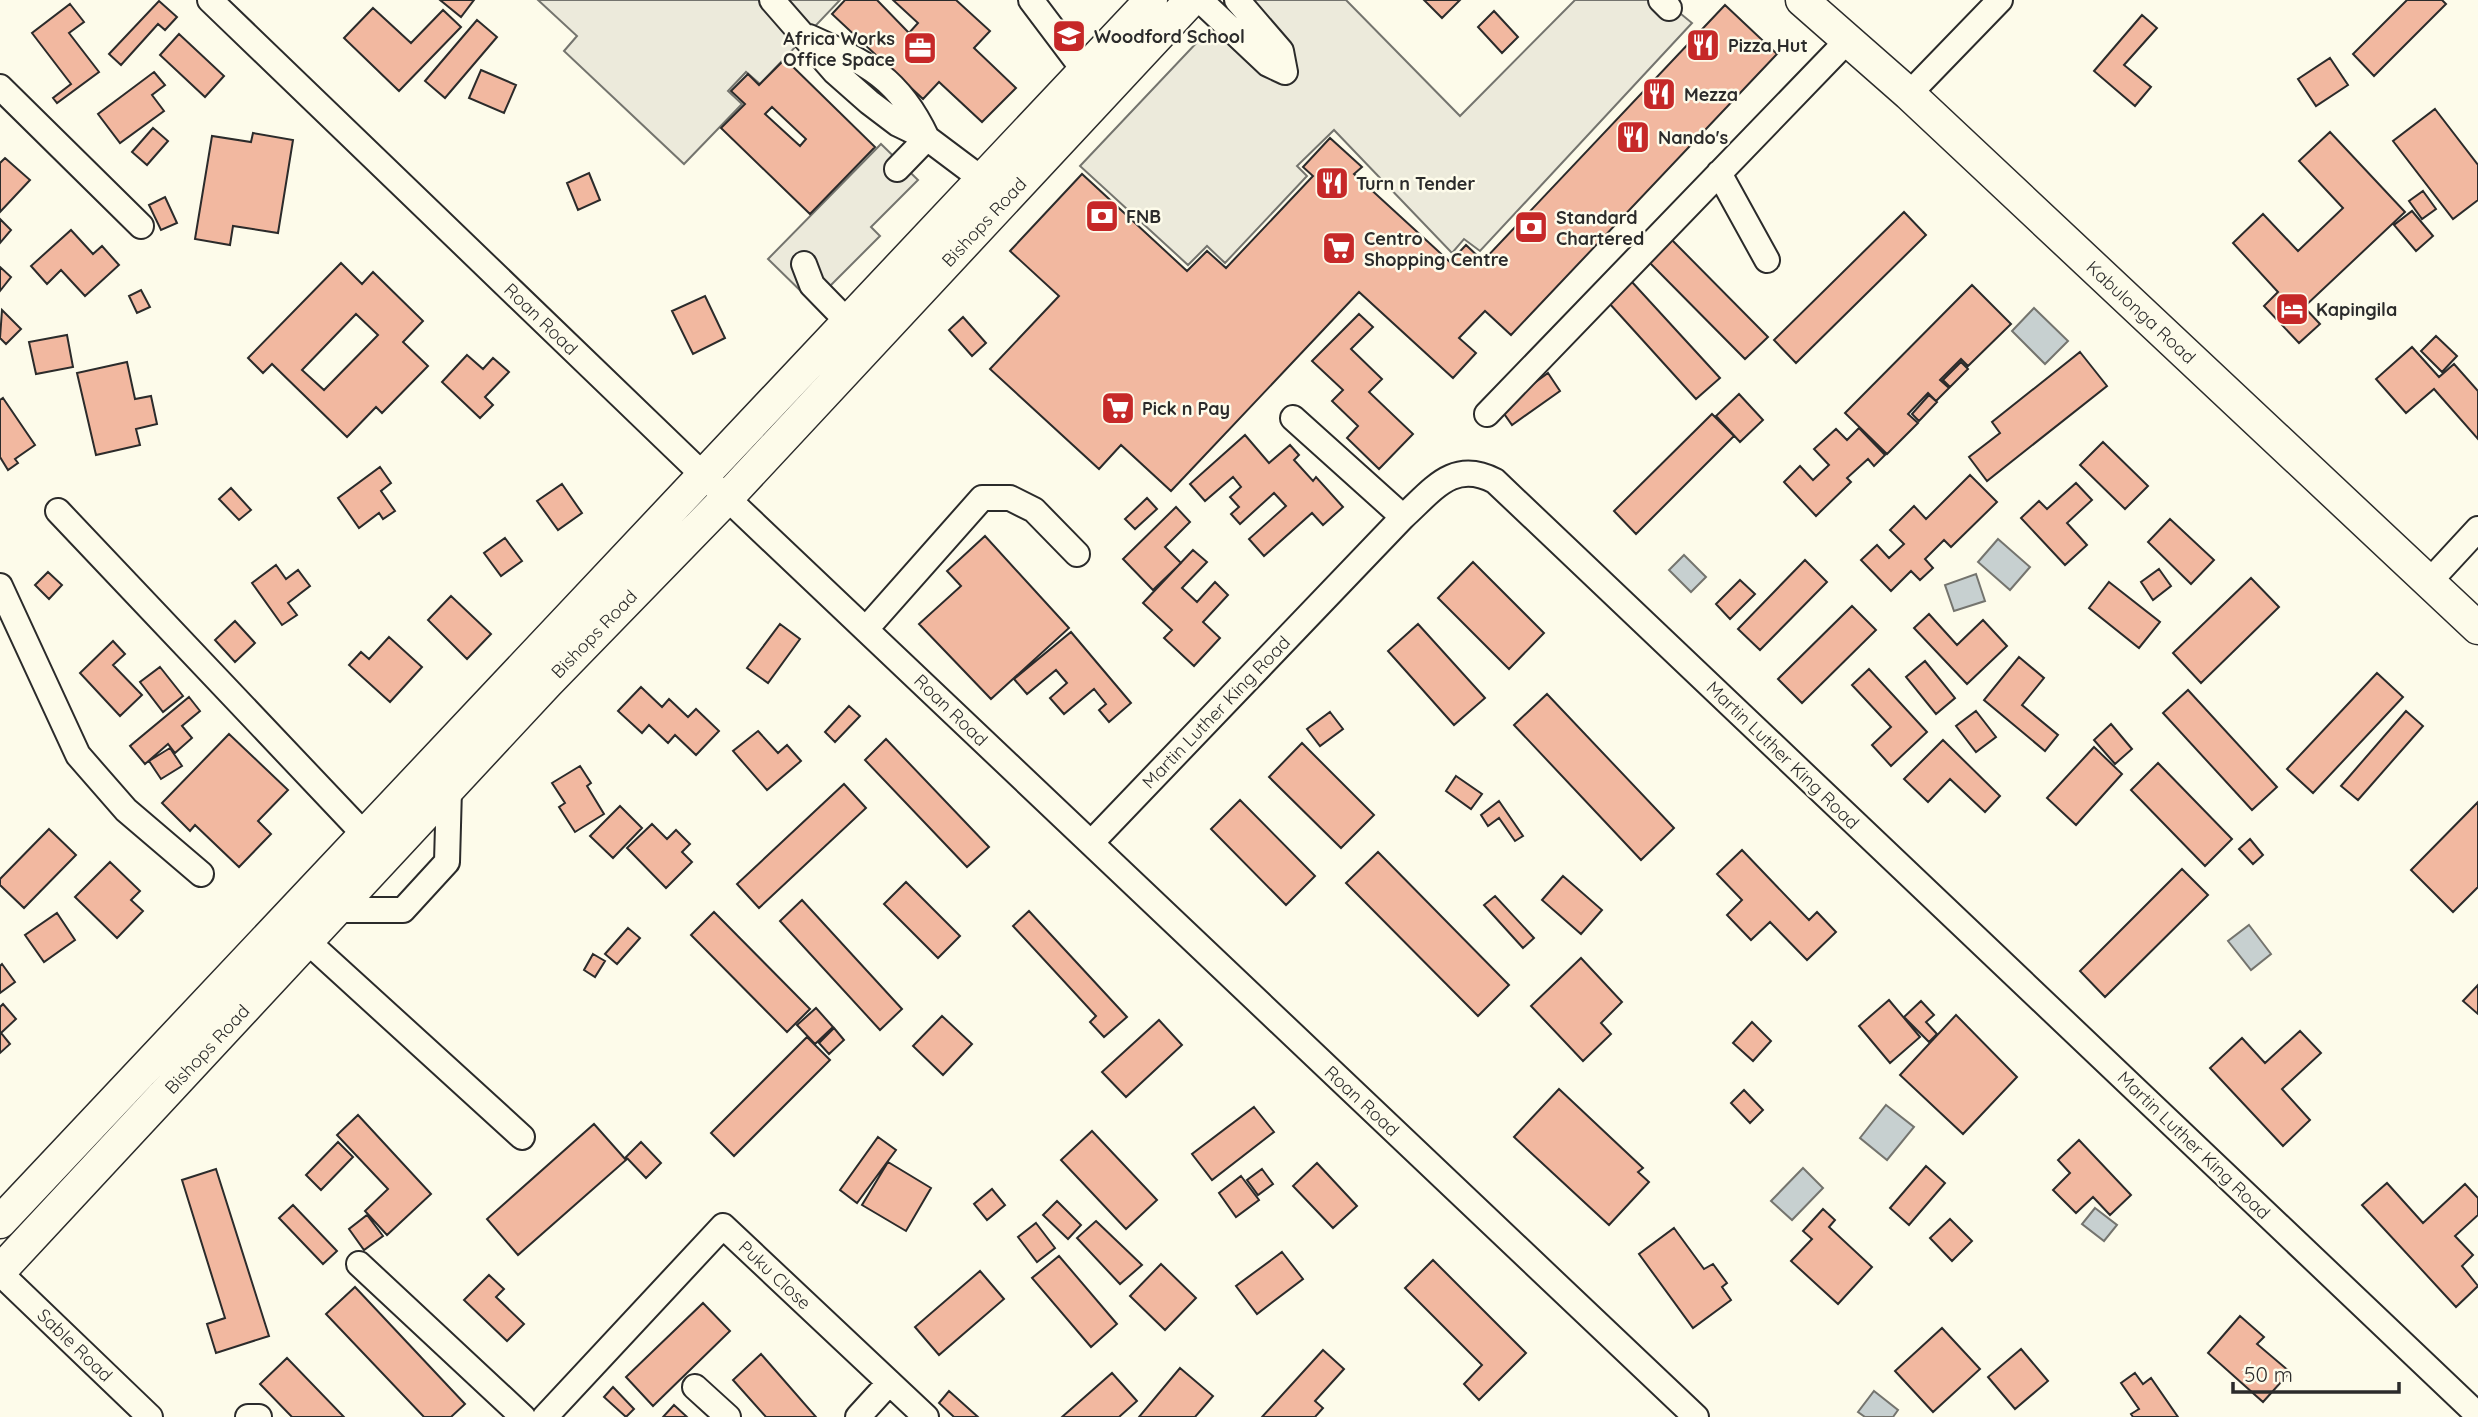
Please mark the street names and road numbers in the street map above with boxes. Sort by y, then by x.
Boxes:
street label: Bishops Road [937,172,1031,272]
street label: Kabulonga Road [2082,255,2200,369]
street label: Roan Road [499,278,583,360]
street label: Bishops Road [546,585,642,683]
street label: Martin Luther King Road [1137,631,1295,793]
street label: Roan Road [909,669,993,751]
street label: Martin Luther King Road [1702,676,1864,834]
street label: Bishops Road [160,999,254,1099]
street label: Roan Road [1320,1061,1404,1141]
street label: Martin Luther King Road [2113,1066,2275,1224]
street label: Puku Close [734,1236,816,1314]
street label: Sable Road [33,1304,117,1386]

